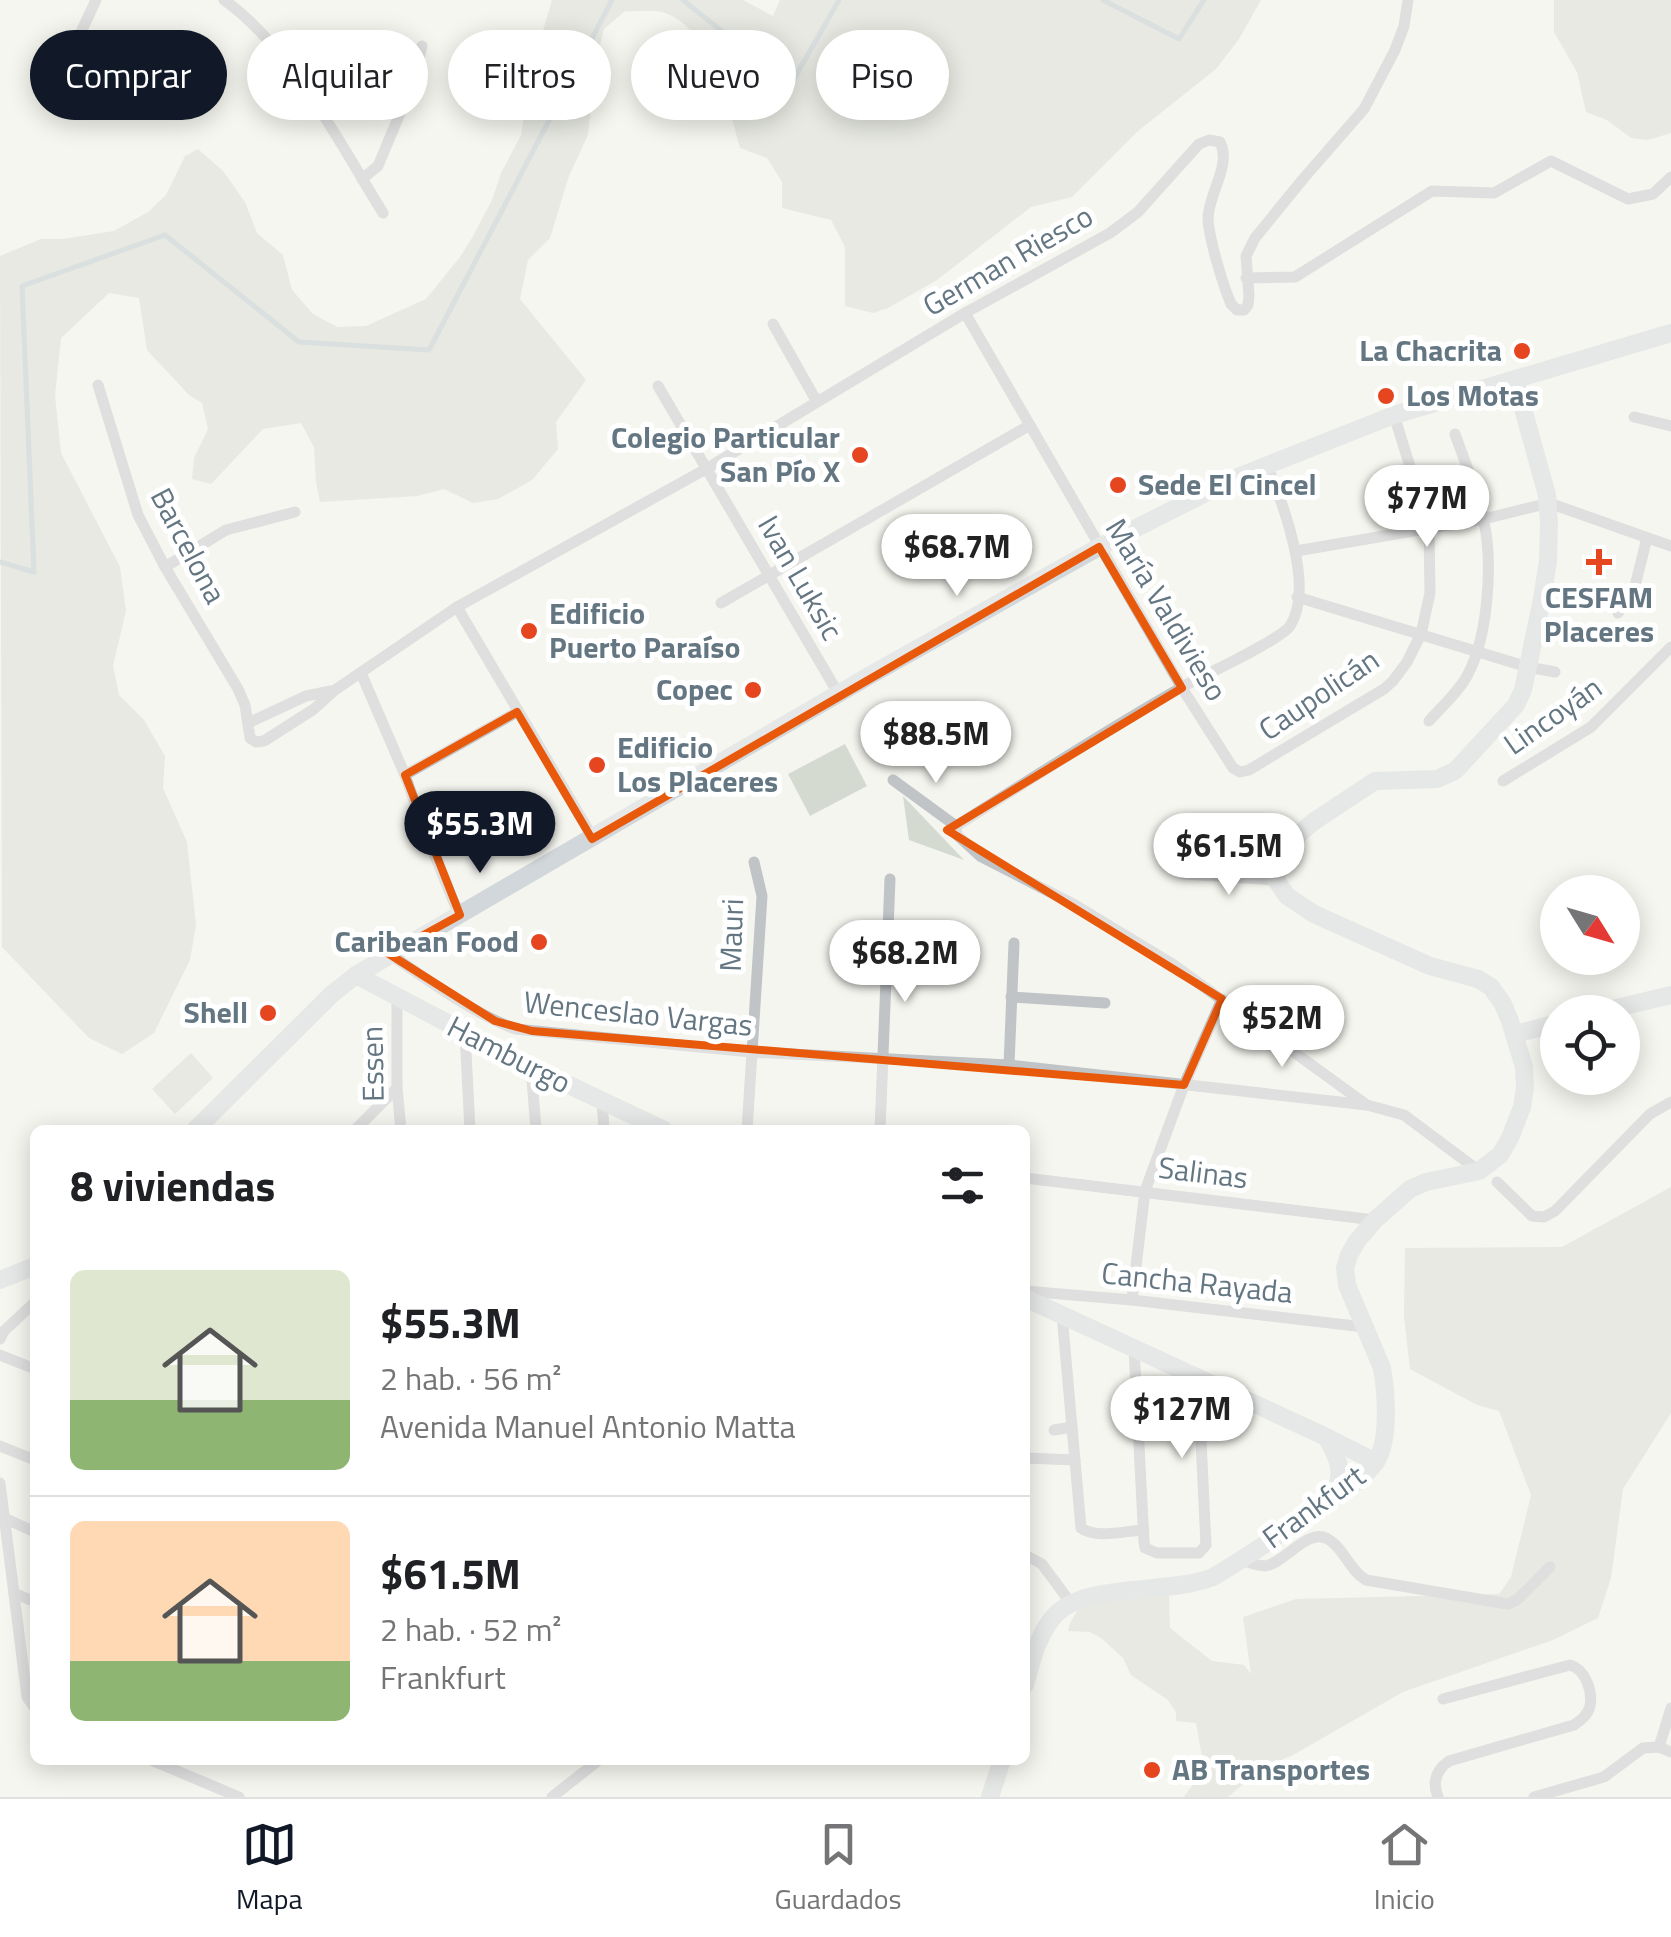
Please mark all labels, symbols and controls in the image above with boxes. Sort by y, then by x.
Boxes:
chip: Comprar [30,30,227,120]
chip: Alquilar [247,30,428,120]
chip: Filtros [448,30,611,120]
chip: Nuevo [631,30,796,120]
chip: Piso [816,30,949,120]
street label: German Riesco [914,193,1101,327]
place label: La Chacrita [1359,327,1502,373]
marker: La Chacrita [1511,340,1533,362]
place label: Los Motas [1406,372,1539,418]
marker: Los Motas [1375,385,1397,407]
place label: Colegio Particular San Pío X [611,414,840,494]
marker: Colegio Particular San Pío X [849,444,871,466]
place label: Sede El Cincel [1138,461,1317,507]
pin: $77M [1368,465,1486,550]
text: $77M [1386,473,1468,521]
marker: Sede El Cincel [1107,474,1129,496]
street label: Barcelona [139,479,239,612]
street label: Ivan Luksic [747,506,855,649]
street label: María Valdivieso [1094,509,1240,710]
pin: $68.7M [876,514,1038,599]
text: $68.7M [903,522,1011,570]
marker: CESFAM Placeres [1586,549,1612,575]
place label: CESFAM Placeres [1544,574,1654,654]
place label: Edificio Puerto Paraíso [549,590,740,670]
marker: Edificio Puerto Paraíso [518,620,540,642]
street label: Caupolicán [1249,637,1388,751]
street label: Lincoyán [1494,665,1611,766]
place label: Copec [656,666,733,712]
marker: Copec [742,679,764,701]
pin: $88.5M [855,701,1017,786]
text: $88.5M [882,709,990,757]
place label: Edificio Los Placeres [617,724,778,804]
marker: Edificio Los Placeres [586,754,608,776]
pin: $55.3M [399,791,561,876]
text: $55.3M [426,799,534,847]
pin: $61.5M [1148,813,1310,898]
text: $61.5M [1175,821,1283,869]
north arrow [1540,875,1640,975]
map controls [1540,875,1640,1095]
street label: Mauri [707,898,755,972]
place label: Caribean Food [335,918,519,964]
pin: $68.2M [824,920,986,1005]
text: $68.2M [851,928,959,976]
marker: Caribean Food [528,931,550,953]
street label: Wenceslao Vargas [521,978,755,1048]
pin: $52M [1223,985,1341,1070]
place label: Shell [184,989,248,1035]
text: $52M [1241,993,1323,1041]
button: locate [1540,995,1640,1095]
marker: Shell [257,1002,279,1024]
street label: Hamburgo [440,1003,579,1105]
street label: Essen [348,1026,396,1102]
street label: Salinas [1156,1144,1251,1200]
text: 8 viviendas [70,1153,275,1217]
icon: filters [935,1158,990,1213]
street label: Cancha Rayada [1099,1249,1295,1315]
text: $55.3M [380,1290,521,1354]
icon: home [150,1310,270,1430]
text: 2 hab. · 56 m² [380,1354,562,1402]
pin: $127M [1112,1376,1252,1461]
text: $127M [1132,1384,1232,1432]
text: Avenida Manuel Antonio Matta [380,1402,795,1450]
street label: Frankfurt [1252,1453,1375,1559]
text: $61.5M [380,1541,521,1605]
icon: home [150,1561,270,1681]
text: 2 hab. · 52 m² [380,1605,562,1653]
text: Frankfurt [380,1653,506,1701]
place label: AB Transportes [1172,1746,1370,1792]
marker: AB Transportes [1141,1759,1163,1781]
tab: Mapa [236,1817,302,1920]
tab: Guardados [775,1817,902,1920]
tab: Inicio [1374,1817,1435,1920]

